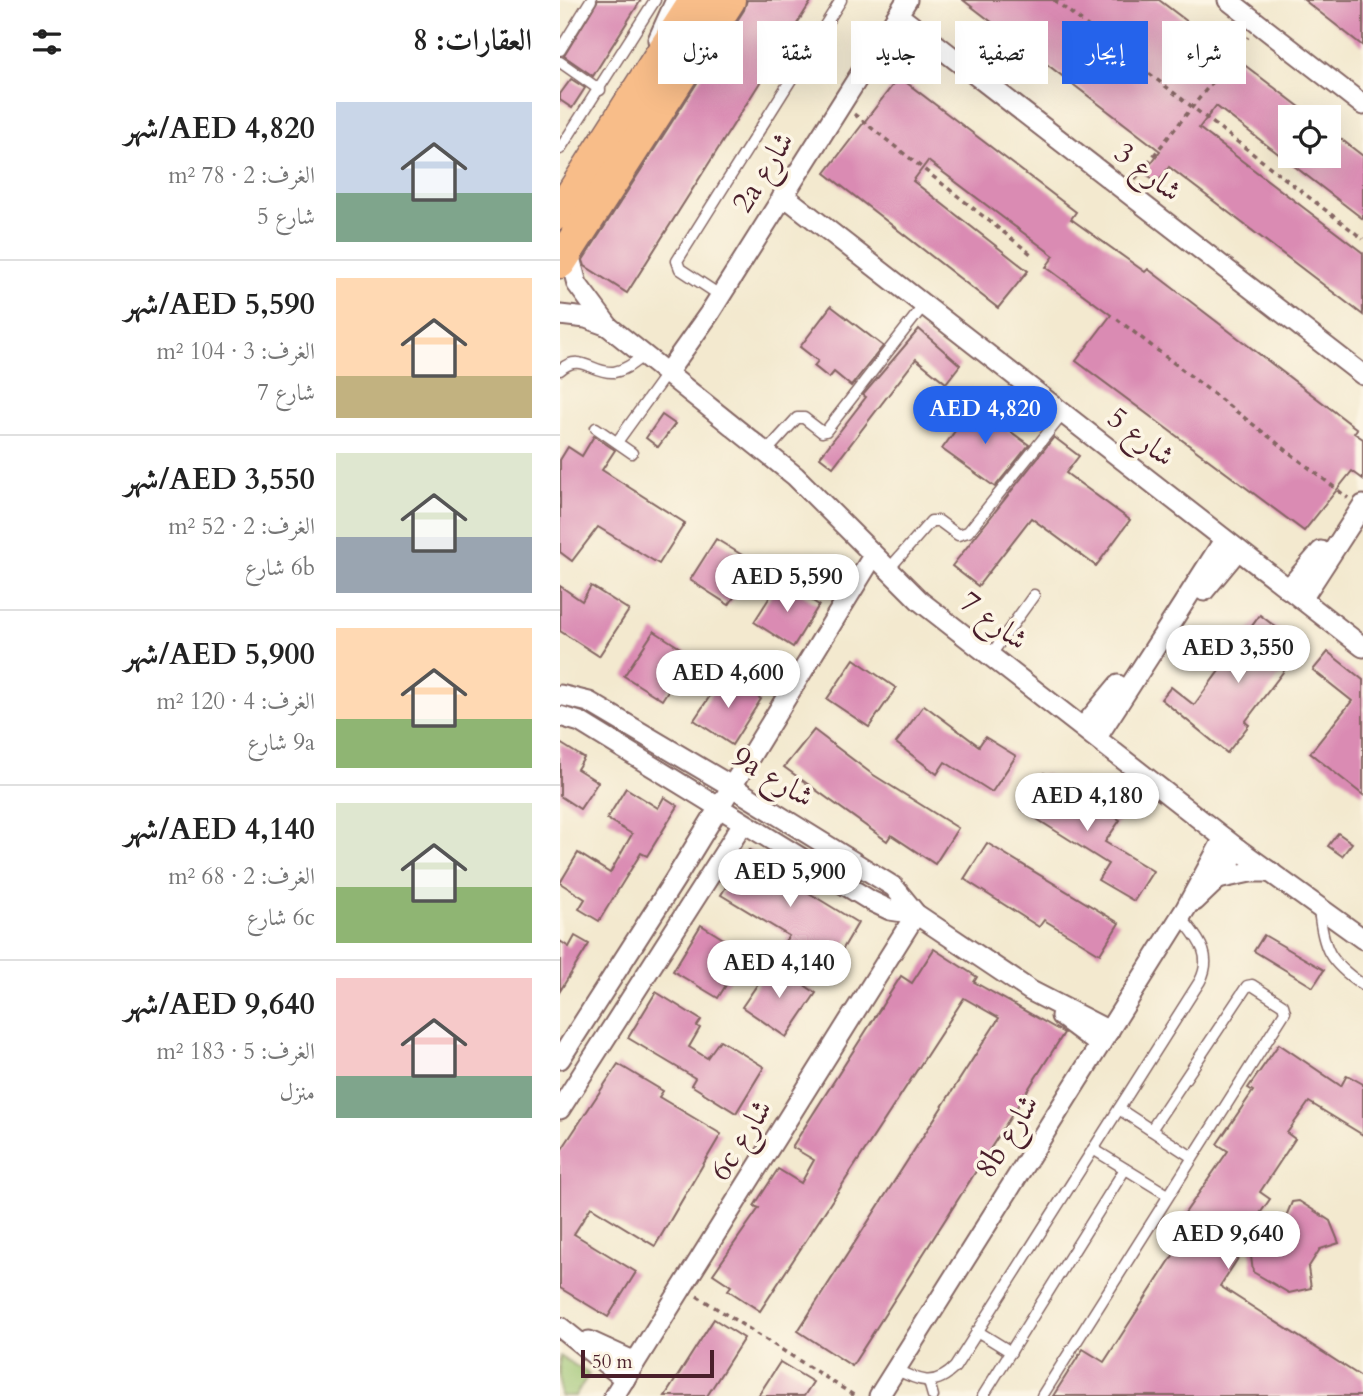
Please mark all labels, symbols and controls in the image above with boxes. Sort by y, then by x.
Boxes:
text: العقارات: 8 [413,20,532,61]
chip: منزل [658,21,743,84]
chip: شقة [757,21,837,84]
chip: جديد [851,21,941,84]
chip: تصفية [955,21,1048,84]
chip: إيجار [1062,21,1148,84]
chip: شراء [1162,21,1246,84]
icon: filters [28,23,66,61]
map controls [1278,105,1341,168]
button: locate [1278,105,1341,168]
text: AED 4,820/شهر [124,108,315,149]
street label: 2a شارع [722,124,807,223]
icon: home [392,130,476,214]
street label: شارع 3 [1103,133,1190,215]
text: الغرف: 2 · 78 m² [168,160,315,191]
text: شارع 5 [257,201,315,232]
text: AED 5,590/شهر [124,284,315,325]
icon: home [392,306,476,390]
text: الغرف: 3 · 104 m² [156,336,315,367]
text: شارع 7 [257,377,315,408]
pin: AED 4,820 [905,386,1065,446]
text: AED 4,820 [929,393,1041,424]
street label: شارع 5 [1096,398,1183,480]
text: AED 3,550/شهر [124,459,315,500]
icon: home [392,481,476,565]
text: الغرف: 2 · 52 m² [168,511,315,542]
text: 6b شارع [245,552,315,583]
pin: AED 5,590 [707,554,867,614]
text: AED 5,590 [731,561,843,592]
street label: شارع 7 [949,582,1036,663]
pin: AED 3,550 [1158,626,1318,685]
text: AED 3,550 [1182,632,1294,663]
text: AED 5,900/شهر [124,634,315,675]
pin: AED 4,600 [648,650,808,710]
icon: home [392,656,476,740]
text: AED 4,600 [672,657,784,688]
text: الغرف: 4 · 120 m² [156,686,315,717]
text: 9a شارع [247,727,315,758]
street label: 9a شارع [722,737,821,821]
pin: AED 4,180 [1007,774,1167,833]
text: AED 4,180 [1031,780,1143,811]
text: AED 4,140/شهر [124,809,315,850]
icon: home [392,831,476,915]
pin: AED 5,900 [710,850,870,909]
text: AED 5,900 [734,856,846,887]
text: الغرف: 2 · 68 m² [168,861,315,892]
text: 6c شارع [247,902,315,933]
pin: AED 4,140 [699,940,859,1000]
text: AED 4,140 [723,947,835,978]
text: AED 9,640/شهر [124,984,315,1025]
icon: home [392,1006,476,1090]
text: الغرف: 5 · 183 m² [156,1036,315,1067]
text: منزل [280,1077,315,1108]
street label: 8b شارع [965,1086,1052,1188]
street label: 6c شارع [700,1091,785,1191]
pin: AED 9,640 [1148,1212,1308,1271]
text: AED 9,640 [1172,1218,1284,1249]
scale bar [581,1347,714,1379]
text: 50 m [592,1349,633,1375]

